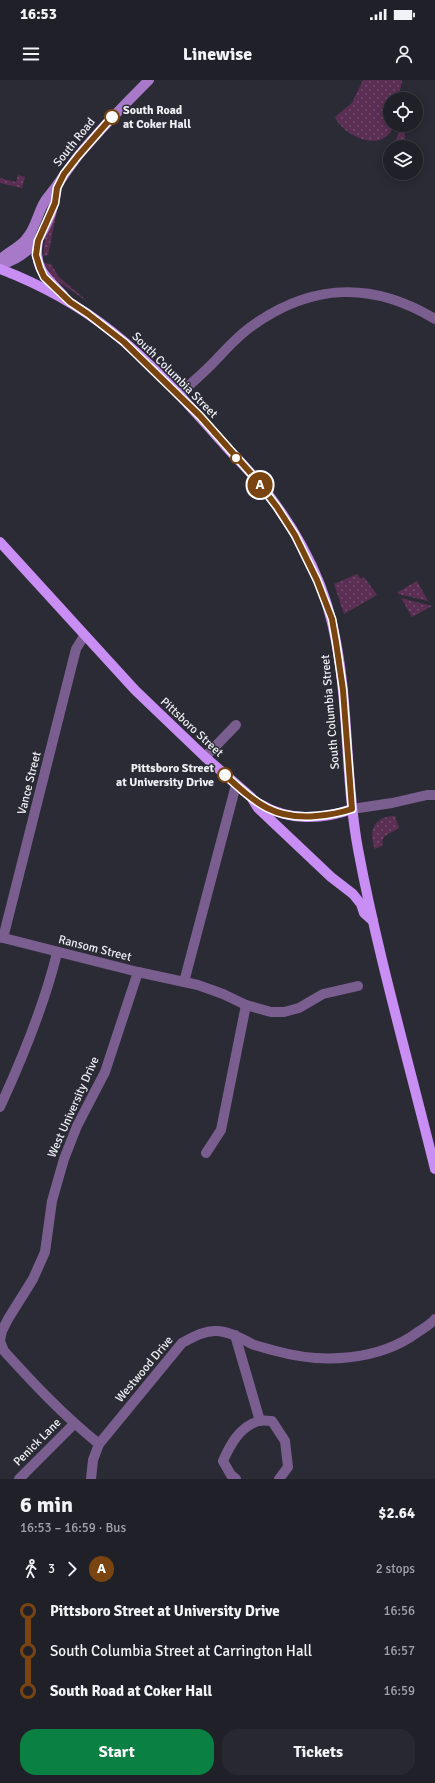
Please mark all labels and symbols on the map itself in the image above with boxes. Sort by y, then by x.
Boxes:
place label: South Road at Coker Hall [123,103,191,132]
marker: South Road at Coker Hall [104,109,120,125]
street label: South Road [50,115,99,170]
street label: South Columbia Street [129,329,221,421]
unlabelled marker [230,452,242,464]
line badge: A [247,472,273,498]
street label: South Columbia Street [318,654,343,770]
street label: Pittsboro Street [157,694,226,760]
street label: Vance Street [14,750,45,816]
place label: Pittsboro Street at University Drive [116,761,215,790]
marker: Pittsboro Street at University Drive [217,767,233,783]
street label: Ransom Street [57,932,133,965]
street label: West University Drive [44,1054,102,1160]
street label: Westwood Drive [112,1333,177,1406]
street label: Penick Lane [10,1415,64,1469]

